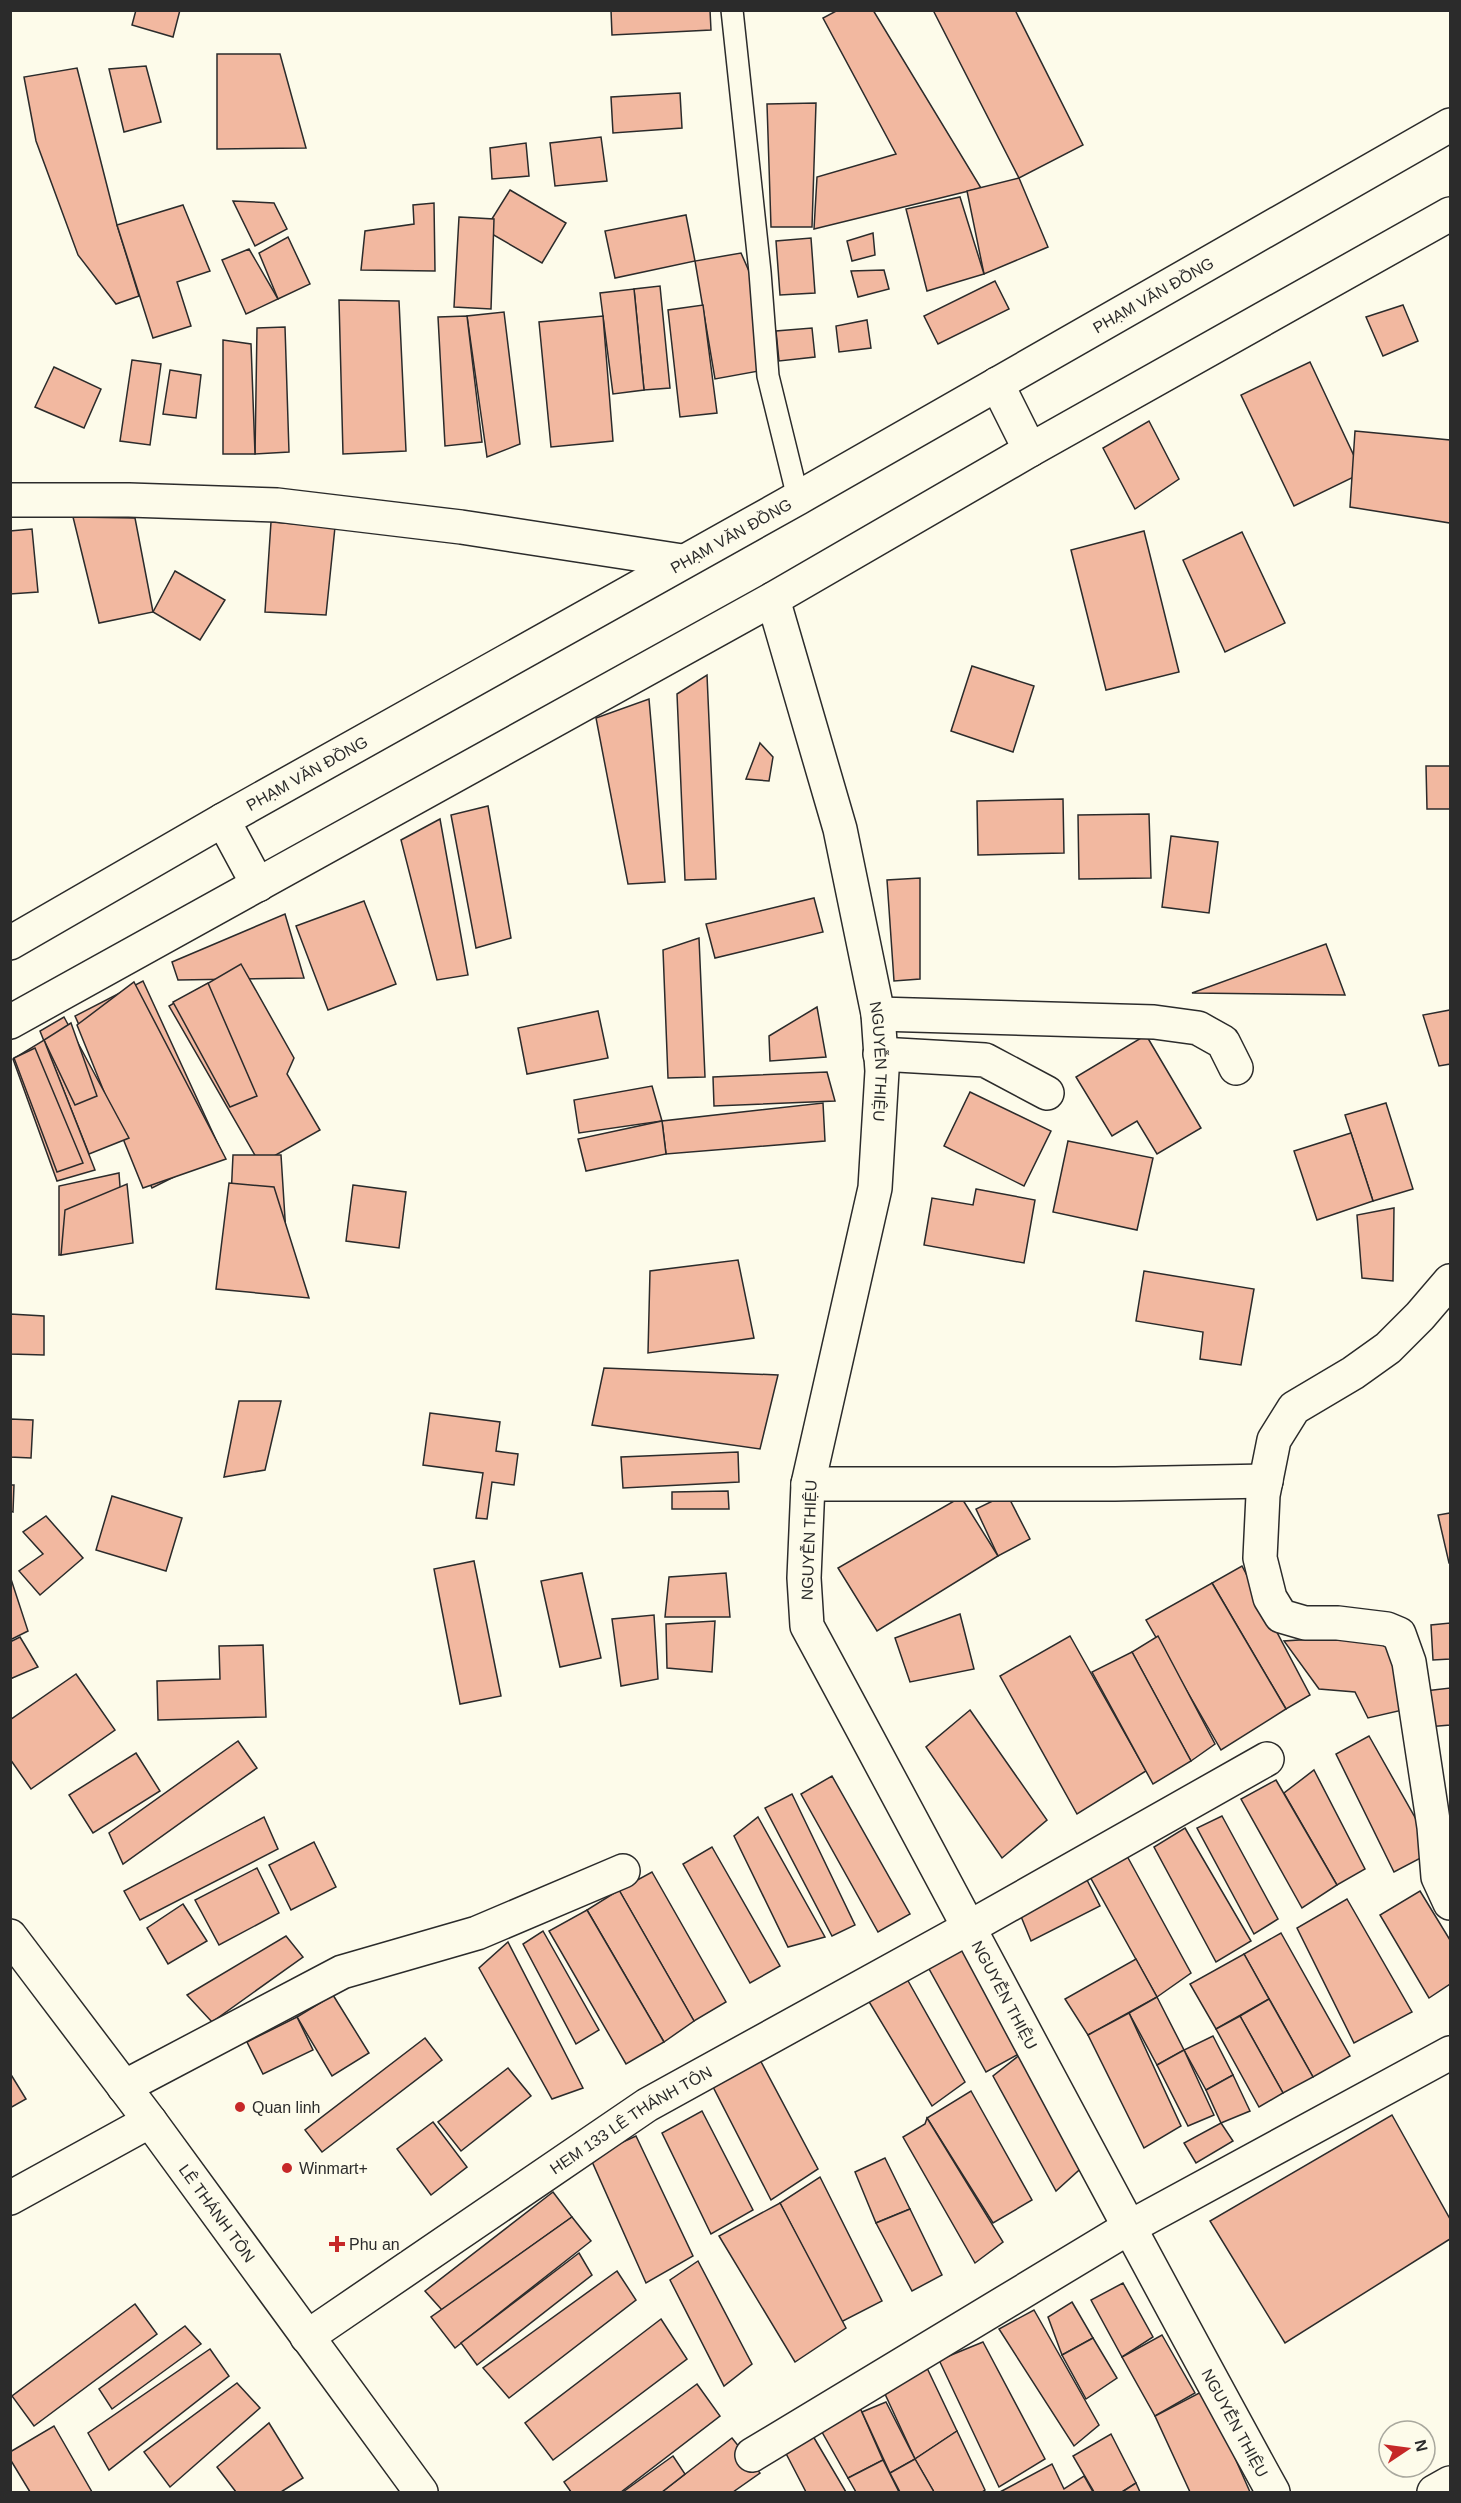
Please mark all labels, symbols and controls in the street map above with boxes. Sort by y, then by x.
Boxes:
street label: PHẠM VĂN ĐỒNG [1090,254,1216,336]
street label: PHẠM VĂN ĐỒNG [667,495,794,576]
street label: PHẠM VĂN ĐỒNG [243,732,370,814]
street label: NGUYỄN THIỆU [867,1000,891,1122]
street label: NGUYỄN THIỆU [797,1479,820,1601]
street label: NGUYỄN THIỆU [969,1938,1041,2052]
street label: HEM 133 LÊ THÁNH TÔN [547,2063,715,2177]
place label: Quan linh [252,2099,321,2116]
marker: Quan linh [233,2100,247,2114]
place label: Winmart+ [299,2160,368,2177]
street label: LÊ THÁNH TÔN [176,2161,259,2265]
marker: Winmart+ [280,2161,294,2175]
place label: Phu an [349,2236,400,2253]
marker: Phu an [330,2237,344,2251]
street label: NGUYỄN THIỆU [1199,2366,1272,2480]
north arrow [1377,2419,1437,2479]
text: N [1412,2438,1431,2453]

